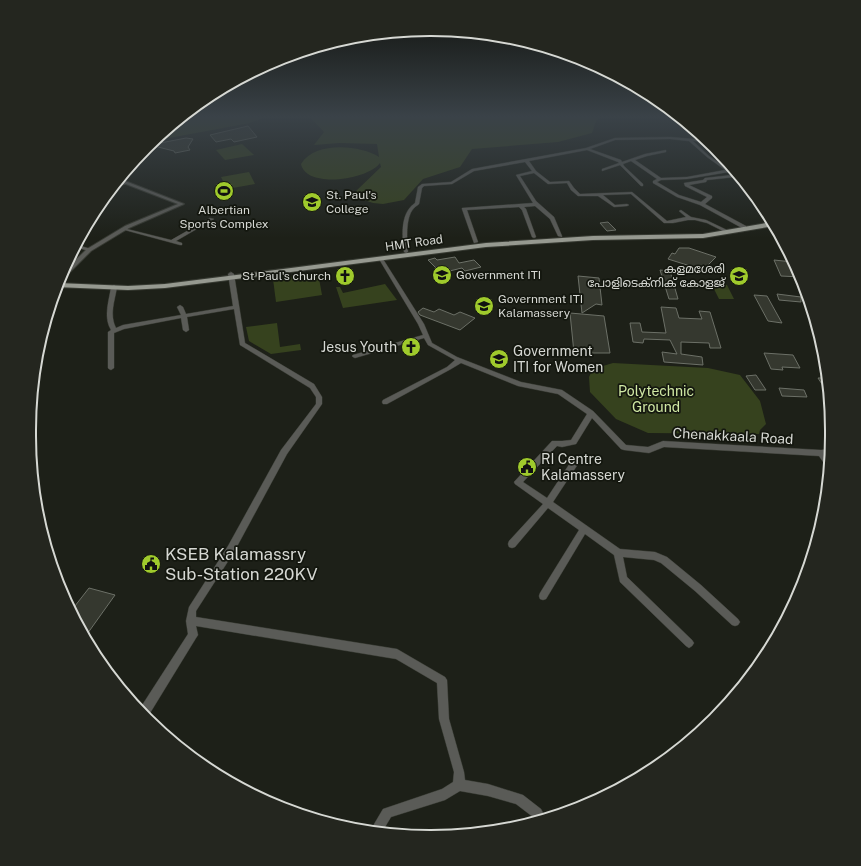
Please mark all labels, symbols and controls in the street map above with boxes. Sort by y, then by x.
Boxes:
sports icon: Albertian Sports Complex [213,180,235,202]
place label: St. Paul's College [326,188,376,216]
school or university icon: St. Paul's College [301,191,323,213]
place label: Albertian Sports Complex [179,203,269,231]
street label: HMT Road [384,232,444,254]
place label: കളമശേരി പോളിടെക്നിക് കോളജ് [587,262,726,290]
school or university icon: Government ITI [431,264,453,286]
church icon: St Paul's church [334,265,356,287]
school or university icon: കളമശേരി പോളിടെക്നിക് കോളജ് [728,265,750,287]
place label: Government ITI [456,268,541,282]
place label: St Paul's church [242,269,331,283]
place label: Government ITI Kalamassery [498,292,583,320]
school or university icon: Government ITI Kalamassery [473,295,495,317]
church icon: Jesus Youth [400,336,422,358]
place label: Jesus Youth [321,339,397,355]
place label: Government ITI for Women [513,343,603,375]
school or university icon: Government ITI for Women [488,348,510,370]
park label: Polytechnic Ground [618,383,694,415]
street label: Chenakkaala Road [672,425,794,447]
place label: RI Centre Kalamassery [541,451,626,483]
public building icon: RI Centre Kalamassery [516,456,538,478]
place label: KSEB Kalamassry Sub-Station 220KV [165,544,318,584]
public building icon: KSEB Kalamassry Sub-Station 220KV [140,553,162,575]

